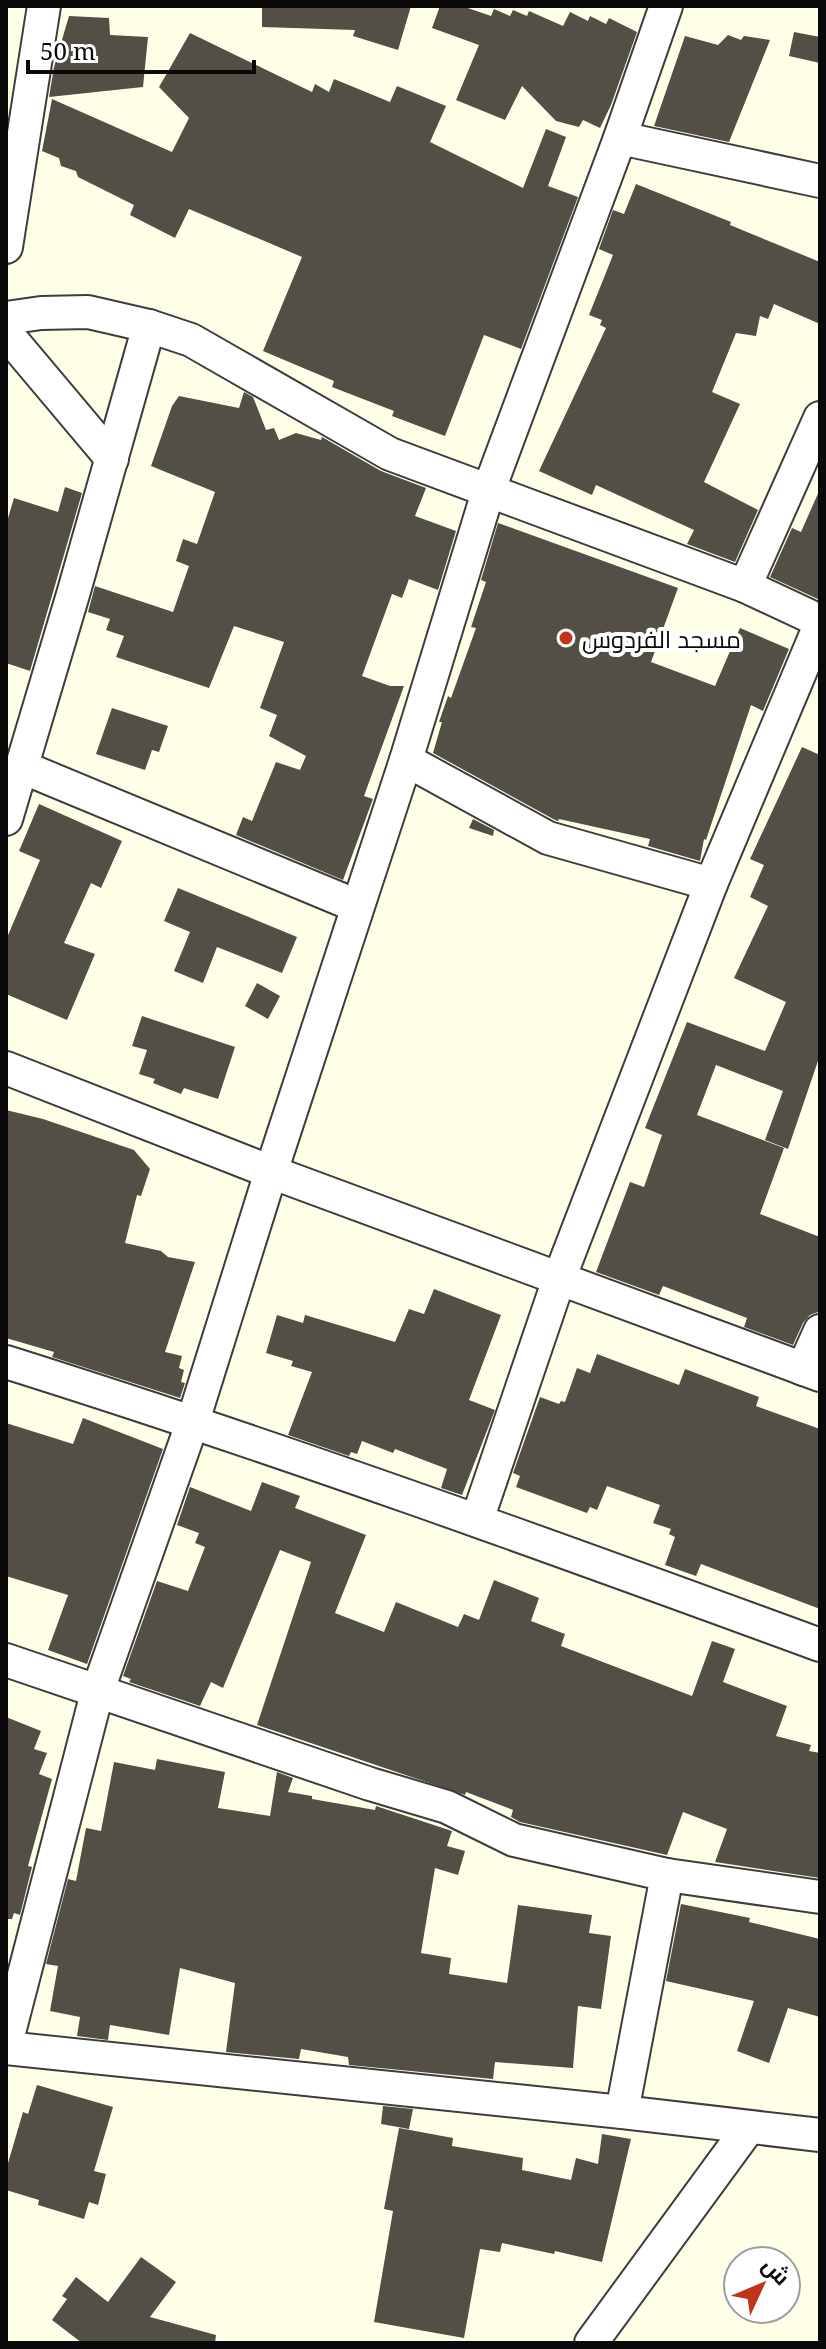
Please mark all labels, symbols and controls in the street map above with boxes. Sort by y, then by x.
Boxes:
scale bar [28,24,254,74]
text: 50 m [40,34,96,67]
place label: مسجد الفردوس [582,622,741,655]
marker: مسجد الفردوس [557,629,575,647]
north arrow [722,2245,802,2325]
text: ش [757,2250,798,2291]

